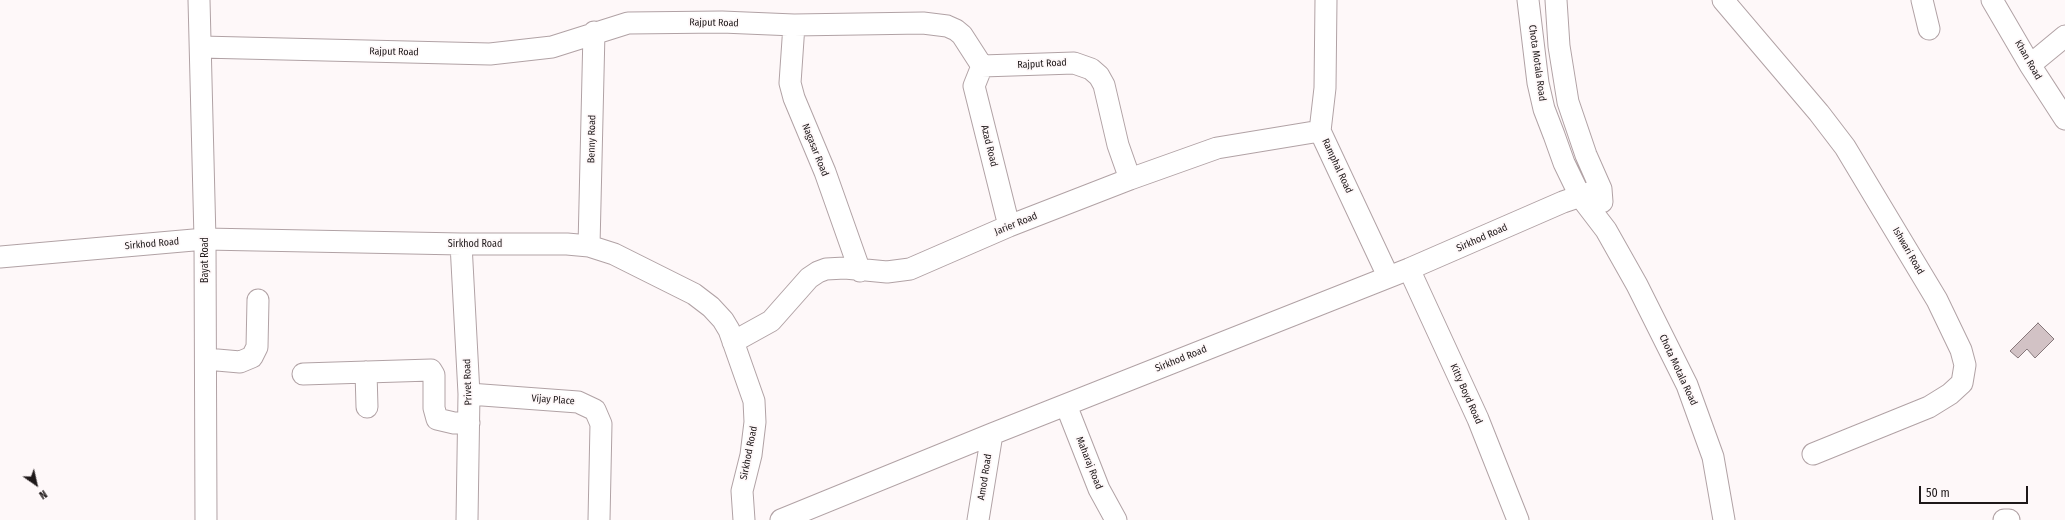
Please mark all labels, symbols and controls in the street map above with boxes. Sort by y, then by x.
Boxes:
street label: Rajput Road [689,17,739,29]
street label: Chota Motala Road [1526,24,1548,102]
street label: Khan Road [2012,38,2044,82]
street label: Rajput Road [369,46,419,58]
street label: Rajput Road [1017,57,1067,71]
street label: Benny Road [586,115,598,163]
street label: Nagasar Road [799,122,831,178]
street label: Azad Road [978,124,1000,168]
street label: Ramphal Road [1319,137,1355,195]
street label: Jarier Road [993,210,1039,238]
street label: Sirkhod Road [1455,221,1509,255]
street label: Ishwari Road [1890,225,1926,277]
street label: Sirkhod Road [124,236,180,252]
street label: Bayat Road [199,237,211,283]
street label: Sirkhod Road [448,238,502,250]
street label: Chota Motala Road [1656,333,1700,407]
street label: Sirkhod Road [1153,343,1209,375]
street label: Privet Road [461,358,475,406]
street label: Kitty Boyd Road [1447,362,1485,426]
street label: Vijay Place [531,393,575,407]
street label: Sirkhod Road [738,425,760,481]
street label: Maharaj Road [1073,435,1105,491]
street label: Amod Road [975,453,995,501]
north arrow [16,464,56,504]
scale bar [1921,478,2030,504]
text: 50 m [1926,486,1950,500]
text: N [37,487,49,502]

